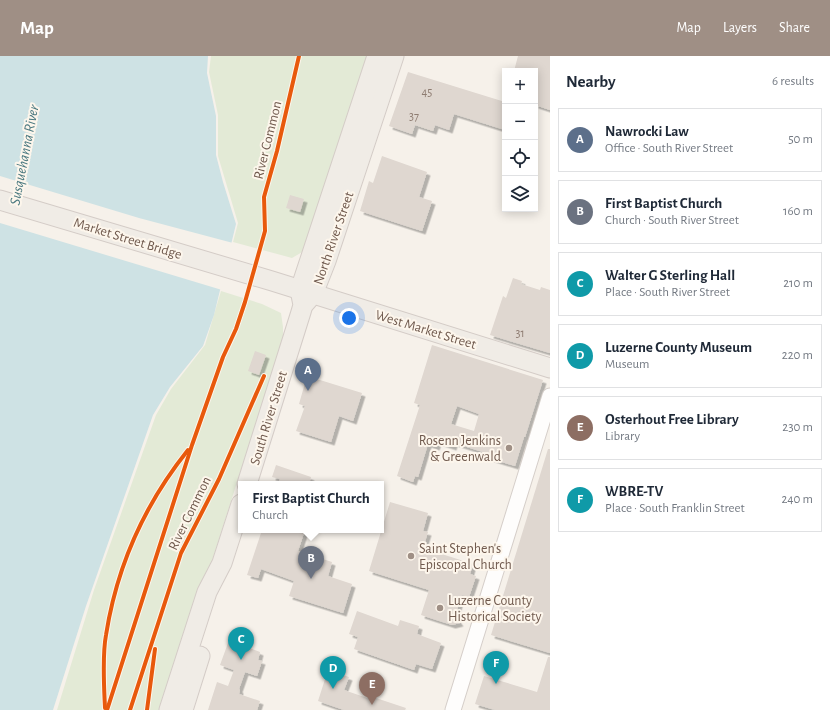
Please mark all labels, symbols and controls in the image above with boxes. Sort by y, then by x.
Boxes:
text: Map [20,19,54,38]
text: Map [676,21,701,35]
text: Layers [723,21,757,35]
text: Share [779,21,810,35]
map controls [502,68,538,212]
button: + [502,68,538,104]
text: Nearby [566,73,616,90]
text: 6 results [772,75,814,88]
house number: 45 [422,86,432,98]
street label: River Common [251,100,284,181]
water label: Susquehanna River [7,103,42,207]
button: − [502,104,538,140]
house number: 37 [409,110,419,122]
text: Nawrocki Law [605,124,689,139]
text: A [576,133,584,146]
text: 50 m [788,133,813,146]
button: locate [502,140,538,176]
text: Office · South River Street [605,142,733,155]
button: layers [502,176,538,212]
street label: North River Street [311,189,357,287]
text: First Baptist Church [605,196,722,211]
text: B [576,205,584,218]
text: 160 m [783,205,813,218]
text: Church · South River Street [605,214,739,227]
street label: Market Street Bridge [72,216,183,262]
text: Walter G Sterling Hall [605,268,735,283]
text: C [577,277,583,290]
text: 210 m [783,277,813,290]
text: Place · South River Street [605,286,730,299]
your location [339,308,359,328]
street label: West Market Street [374,308,478,352]
house number: 31 [515,327,525,339]
text: Luzerne County Museum [605,340,752,355]
text: D [576,349,584,362]
text: 220 m [782,349,813,362]
pin: A [295,358,321,391]
text: Museum [605,358,649,371]
street label: South River Street [248,369,290,467]
text: Osterhout Free Library [605,412,739,427]
text: E [577,421,583,434]
text: 230 m [782,421,813,434]
text: Library [605,430,640,443]
place label: Rosenn Jenkins & Greenwald [419,434,501,464]
marker: Rosenn Jenkins & Greenwald [504,443,514,453]
street label: River Common [166,474,214,553]
popup [238,481,384,533]
text: WBRE-TV [605,484,663,499]
text: First Baptist Church [252,491,370,506]
text: F [577,493,583,506]
text: 240 m [781,493,813,506]
text: Place · South Franklin Street [605,502,745,515]
text: Church [252,509,288,522]
place label: Saint Stephen's Episcopal Church [419,542,512,572]
pin: B [298,546,324,579]
marker: Saint Stephen's Episcopal Church [406,551,416,561]
place label: Luzerne County Historical Society [448,594,541,624]
marker: Luzerne County Historical Society [435,603,445,613]
pin: C [228,627,254,660]
pin: F [483,651,509,684]
pin: D [320,656,346,689]
pin: E [359,672,385,705]

